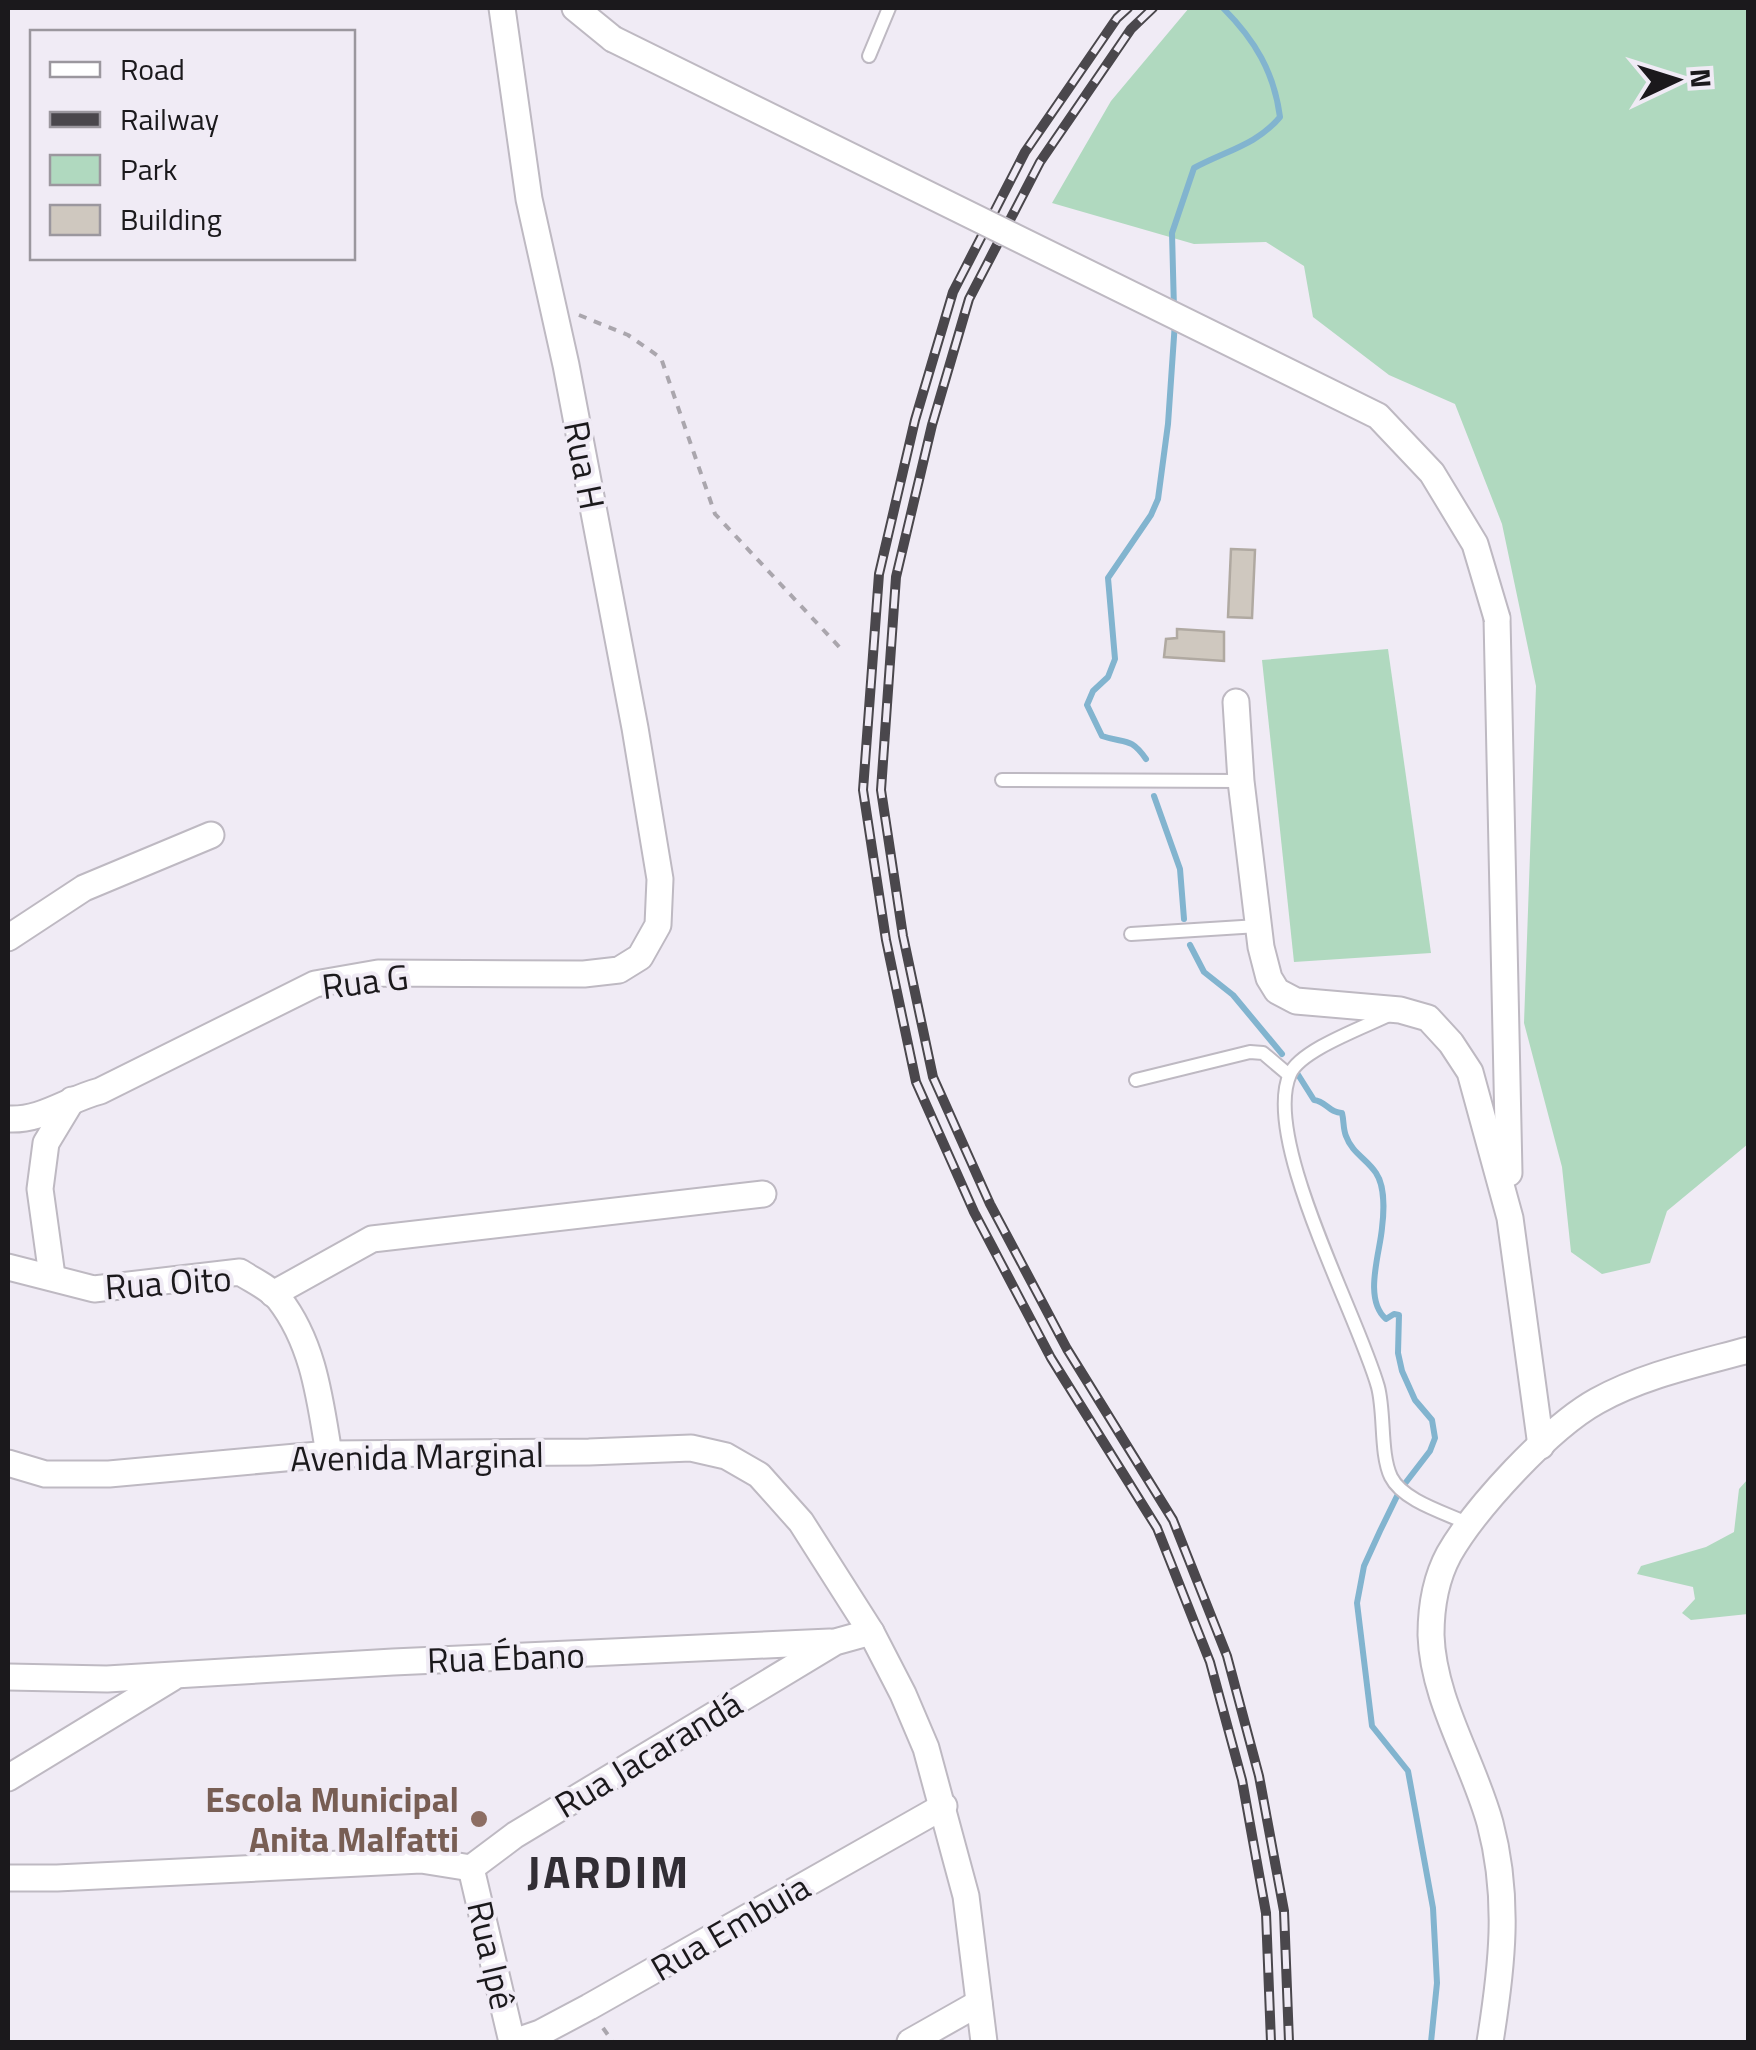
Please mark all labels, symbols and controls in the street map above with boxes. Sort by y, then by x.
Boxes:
legend [30,30,355,260]
north arrow [1626,30,1726,130]
text: Road [120,46,185,92]
text: N [1679,67,1724,89]
text: Railway [120,96,219,142]
text: Park [120,146,177,192]
text: Building [120,196,222,242]
street label: Rua H [550,416,620,514]
street label: Rua G [319,949,411,1013]
street label: Rua Oito [103,1251,233,1313]
street label: Avenida Marginal [290,1427,544,1485]
street label: Rua Ébano [426,1627,586,1687]
street label: Rua Jacarandá [544,1677,752,1831]
place label: Escola Municipal Anita Malfatti [205,1772,459,1866]
marker: Escola Municipal Anita Malfatti [468,1808,490,1830]
district label: JARDIM [527,1837,691,1905]
street label: Rua Embuia [640,1860,820,1994]
street label: Rua Ipê [453,1895,531,2015]

